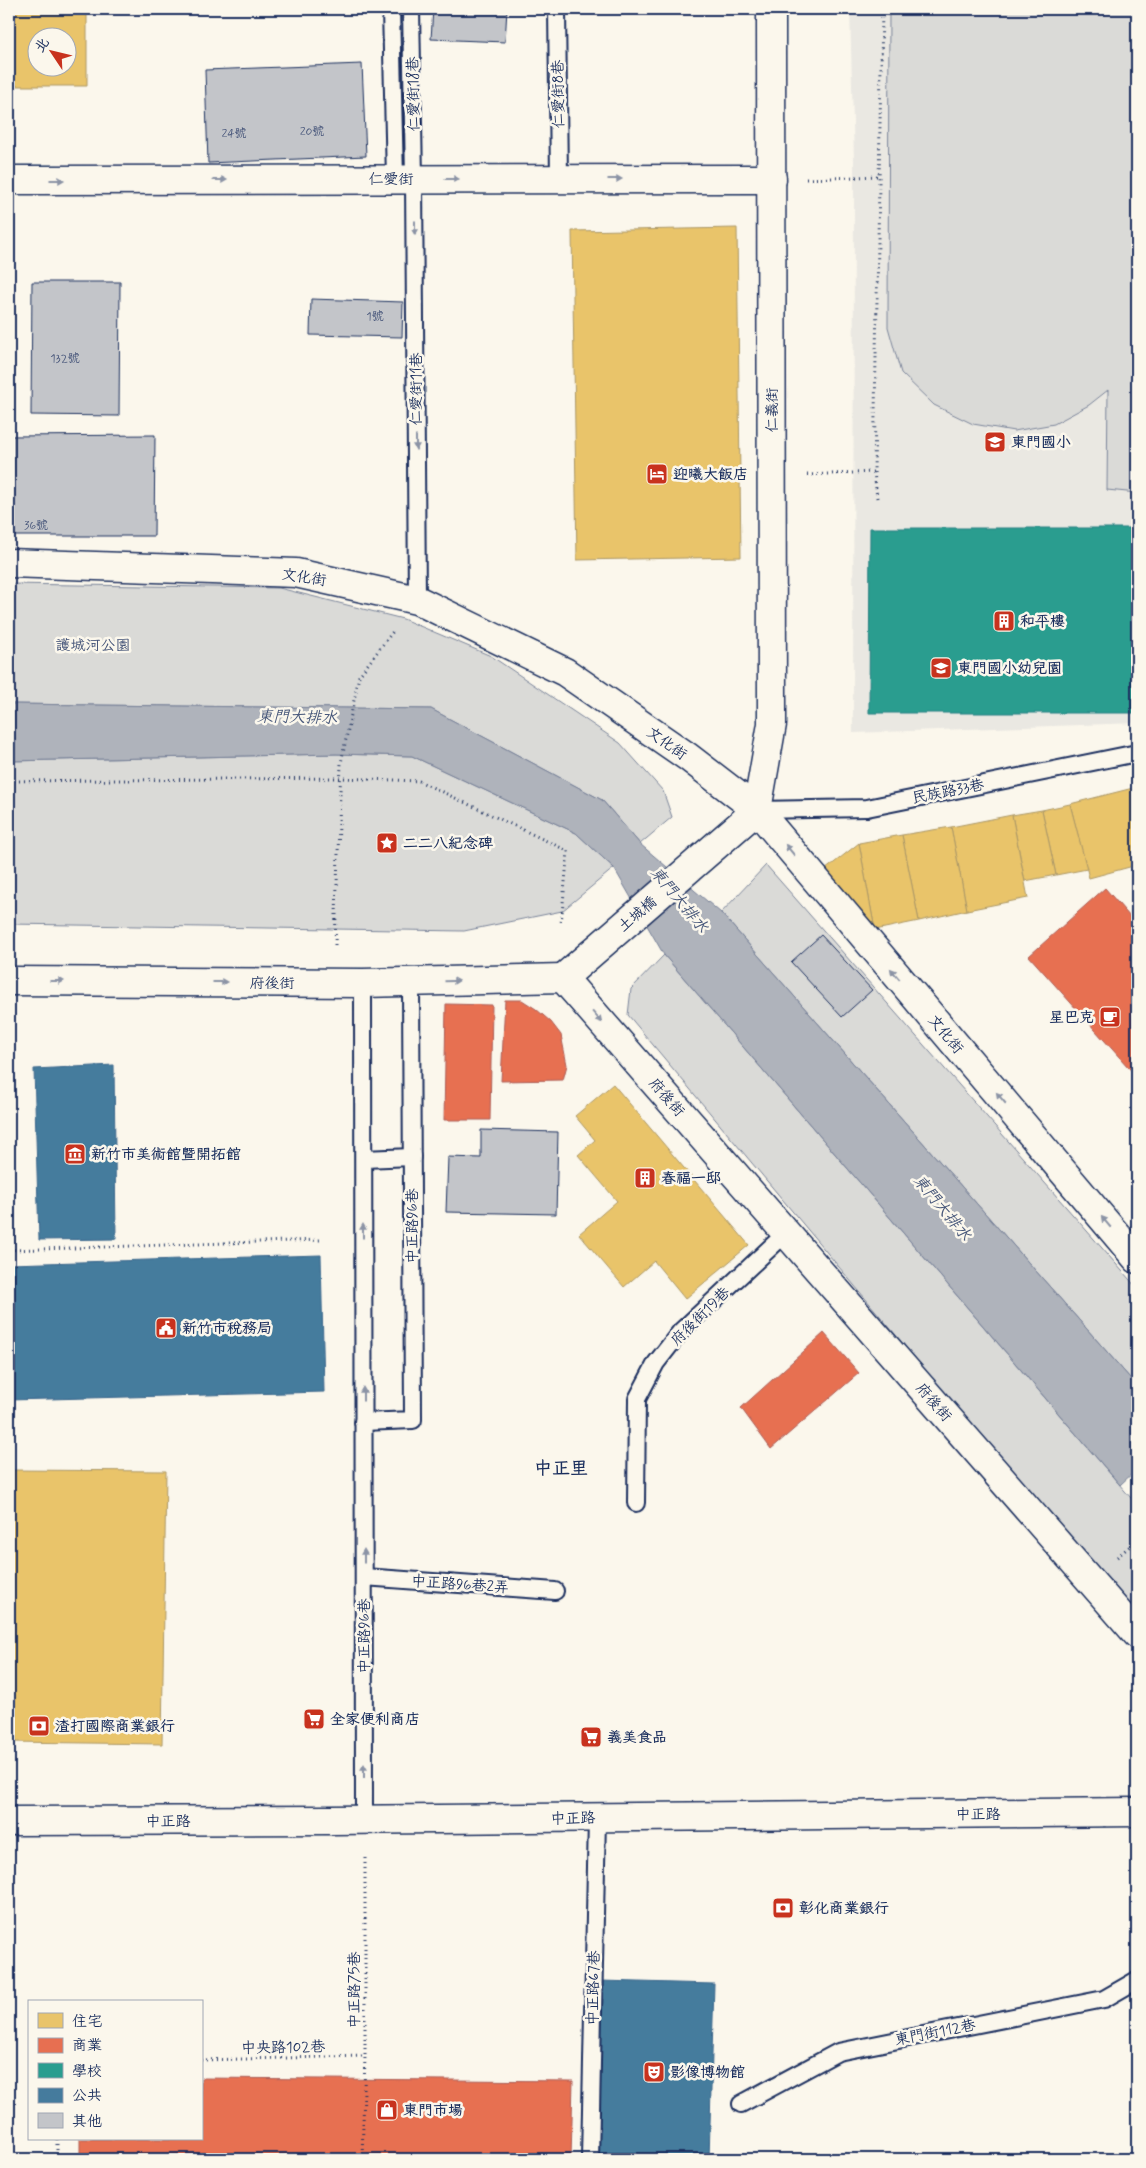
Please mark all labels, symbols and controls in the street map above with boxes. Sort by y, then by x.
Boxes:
north arrow [28,28,78,78]
text: 北 [31,34,54,56]
street label: 仁愛街18巷 [403,56,425,132]
street label: 仁愛街8巷 [548,60,570,128]
house number: 20號 [300,124,324,140]
house number: 24號 [221,126,247,142]
street label: 仁愛街 [368,170,414,190]
one-way arrow [445,175,461,183]
one-way arrow [607,175,623,183]
one-way arrow [50,176,66,184]
one-way arrow [212,176,228,184]
one-way arrow [411,220,419,236]
house number: 1號 [366,309,384,325]
house number: 132號 [50,351,80,367]
street label: 仁愛街11巷 [407,352,427,426]
street label: 仁義街 [763,387,783,433]
school or university icon: 東門國小 [983,430,1007,454]
place label: 東門國小 [1011,433,1071,453]
one-way arrow [412,435,420,451]
hotel icon: 迎曦大飯店 [645,462,669,486]
place label: 迎曦大飯店 [673,465,748,485]
house number: 36號 [24,518,48,534]
street label: 文化街 [280,565,328,591]
building icon: 和平樓 [992,609,1016,633]
place label: 和平樓 [1020,612,1065,632]
park label: 護城河公園 [55,636,131,656]
school or university icon: 東門國小幼兒園 [929,656,953,680]
place label: 東門國小幼兒園 [957,659,1062,679]
water label: 東門大排水 [257,706,338,729]
street label: 文化街 [642,723,691,765]
street label: 民族路33巷 [910,775,986,809]
place icon: 二二八紀念碑 [375,831,399,855]
place label: 二二八紀念碑 [403,834,493,854]
one-way arrow [785,844,796,857]
water label: 東門大排水 [645,863,713,938]
street label: 土城橋 [614,892,661,937]
one-way arrow [890,968,901,981]
street label: 府後街 [249,974,295,994]
one-way arrow [445,976,461,984]
one-way arrow [50,977,66,985]
one-way arrow [212,978,228,986]
cafe icon: 星巴克 [1098,1005,1122,1029]
place label: 星巴克 [1049,1008,1094,1028]
one-way arrow [591,1010,603,1022]
street label: 文化街 [923,1011,967,1058]
street label: 府後街 [644,1074,689,1121]
one-way arrow [995,1092,1006,1105]
museum icon: 新竹市美術館暨開拓館 [63,1142,87,1166]
place label: 新竹市美術館暨開拓館 [91,1145,241,1165]
building icon: 春福一邸 [633,1166,657,1190]
place label: 春福一邸 [661,1169,721,1189]
water label: 東門大排水 [908,1171,976,1246]
street label: 中正路96巷 [403,1188,423,1264]
one-way arrow [1100,1216,1111,1229]
one-way arrow [359,1223,367,1239]
street label: 府後街19巷 [667,1283,735,1351]
public building icon: 新竹市稅務局 [154,1316,178,1340]
place label: 新竹市稅務局 [182,1319,272,1339]
street label: 府後街 [911,1379,956,1426]
one-way arrow [359,1385,367,1401]
district label: 中正里 [534,1457,588,1481]
one-way arrow [360,1548,368,1564]
street label: 中正路96巷2弄 [410,1572,510,1598]
street label: 中正路96巷 [355,1598,375,1674]
supermarket icon: 全家便利商店 [302,1707,326,1731]
place label: 全家便利商店 [330,1710,420,1730]
bank icon: 渣打國際商業銀行 [27,1714,51,1738]
place label: 渣打國際商業銀行 [55,1717,175,1737]
supermarket icon: 義美食品 [579,1725,603,1749]
place label: 義美食品 [607,1728,667,1748]
one-way arrow [360,1763,368,1779]
street label: 中正路 [955,1805,1001,1825]
street label: 中正路 [550,1809,596,1829]
street label: 中正路 [145,1812,191,1832]
bank icon: 彰化商業銀行 [771,1896,795,1920]
place label: 彰化商業銀行 [799,1899,889,1919]
street label: 中正路67巷 [583,1950,605,2026]
street label: 中正路75巷 [345,1951,365,2029]
legend [28,2000,202,2140]
text: 住宅 [72,2012,102,2032]
street label: 東門街112巷 [893,2015,977,2051]
text: 商業 [72,2036,102,2056]
street label: 中央路102巷 [241,2037,325,2059]
theatre icon: 影像博物館 [642,2060,666,2084]
text: 學校 [72,2062,102,2082]
place label: 影像博物館 [670,2063,745,2083]
text: 公共 [72,2086,102,2106]
shop icon: 東門市場 [375,2098,399,2122]
place label: 東門市場 [403,2101,463,2121]
text: 其他 [72,2112,102,2132]

